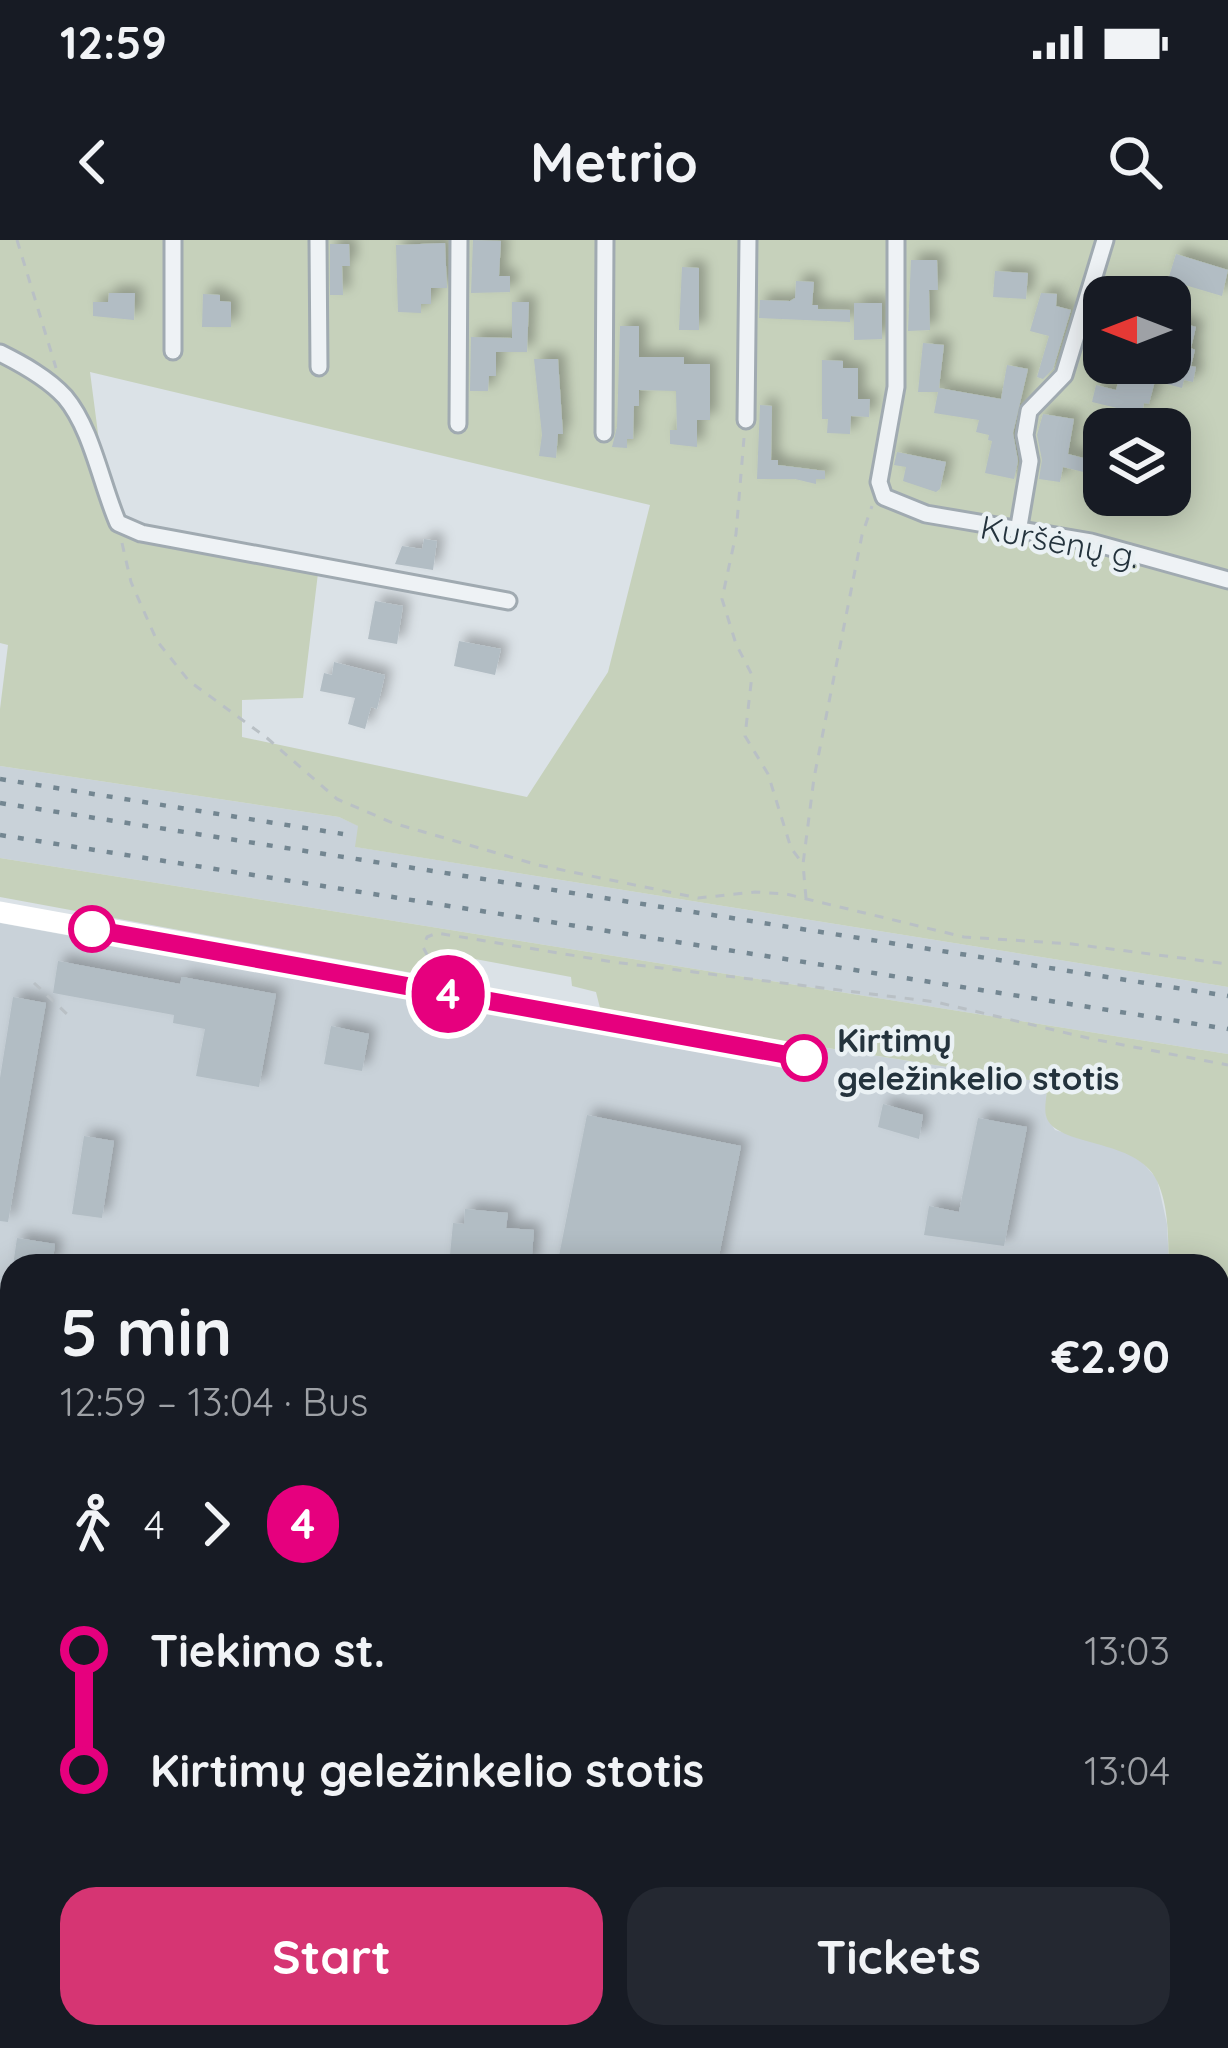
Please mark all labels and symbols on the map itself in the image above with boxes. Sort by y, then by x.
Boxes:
north arrow [1083,276,1191,384]
street label: Kuršėnų g. [977,506,1143,576]
unlabelled marker [70,907,114,951]
line badge: 4 [409,955,487,1033]
place label: Kirtimų geležinkelio stotis [837,1019,1119,1098]
marker: Kirtimų geležinkelio stotis [782,1036,826,1080]

